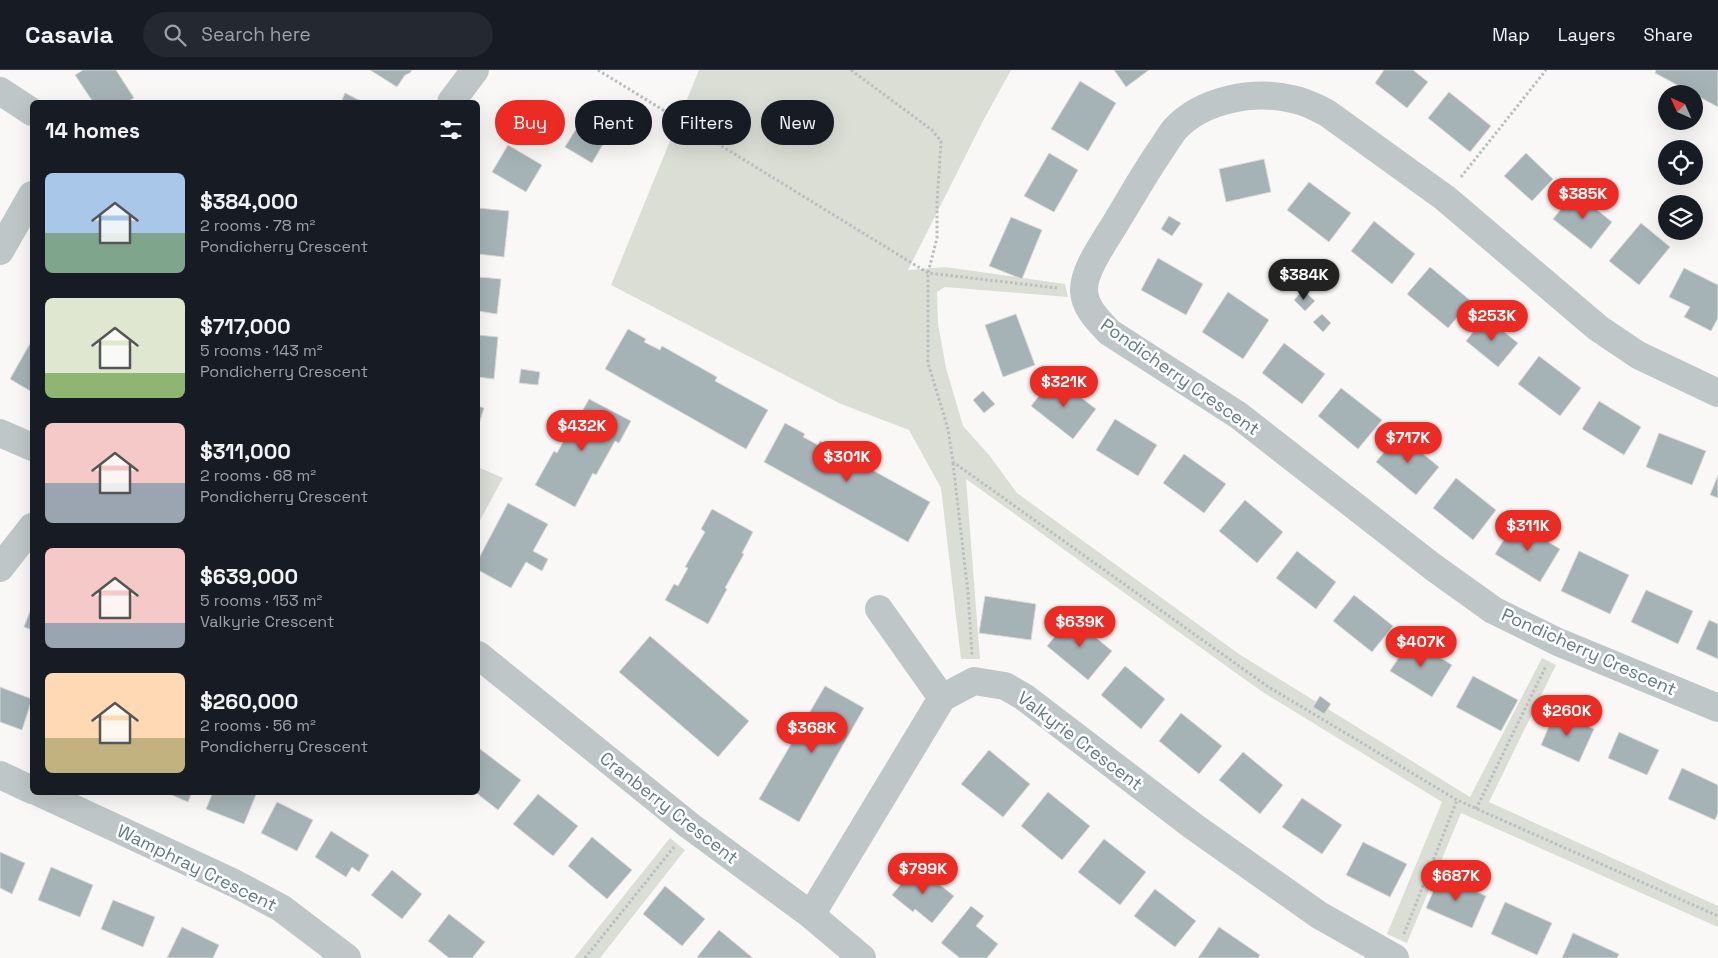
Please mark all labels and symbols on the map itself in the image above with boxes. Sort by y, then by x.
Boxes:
north arrow [1658,85,1702,130]
pin: $385K [1548,178,1618,220]
pin: $384K [1269,258,1339,301]
pin: $253K [1457,300,1527,342]
street label: Pondicherry Crescent [1096,313,1264,440]
pin: $321K [1029,366,1099,408]
pin: $432K [547,410,617,452]
pin: $717K [1373,422,1443,464]
pin: $301K [812,440,882,483]
pin: $311K [1493,510,1563,552]
street label: Pondicherry Crescent [1498,603,1680,700]
pin: $639K [1045,606,1115,648]
pin: $407K [1386,626,1456,668]
street label: Valkyrie Crescent [1013,686,1148,795]
pin: $260K [1532,694,1602,737]
pin: $368K [777,712,847,754]
street label: Cranberry Crescent [595,746,743,869]
street label: Wamphray Crescent [114,819,281,916]
pin: $799K [888,852,958,895]
pin: $687K [1421,860,1491,902]

